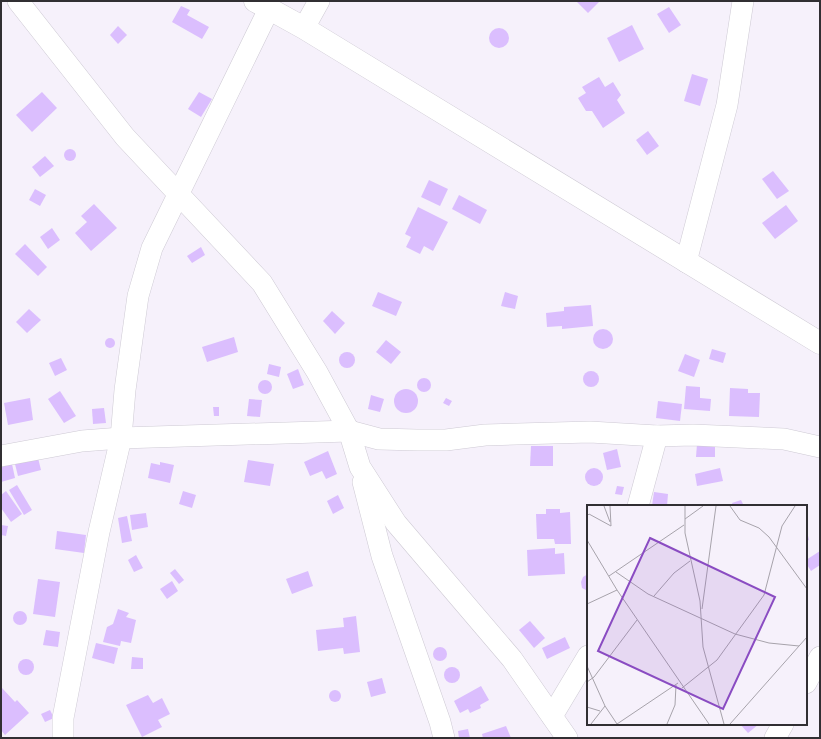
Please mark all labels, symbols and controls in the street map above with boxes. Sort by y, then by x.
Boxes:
inset map [587,505,807,725]

